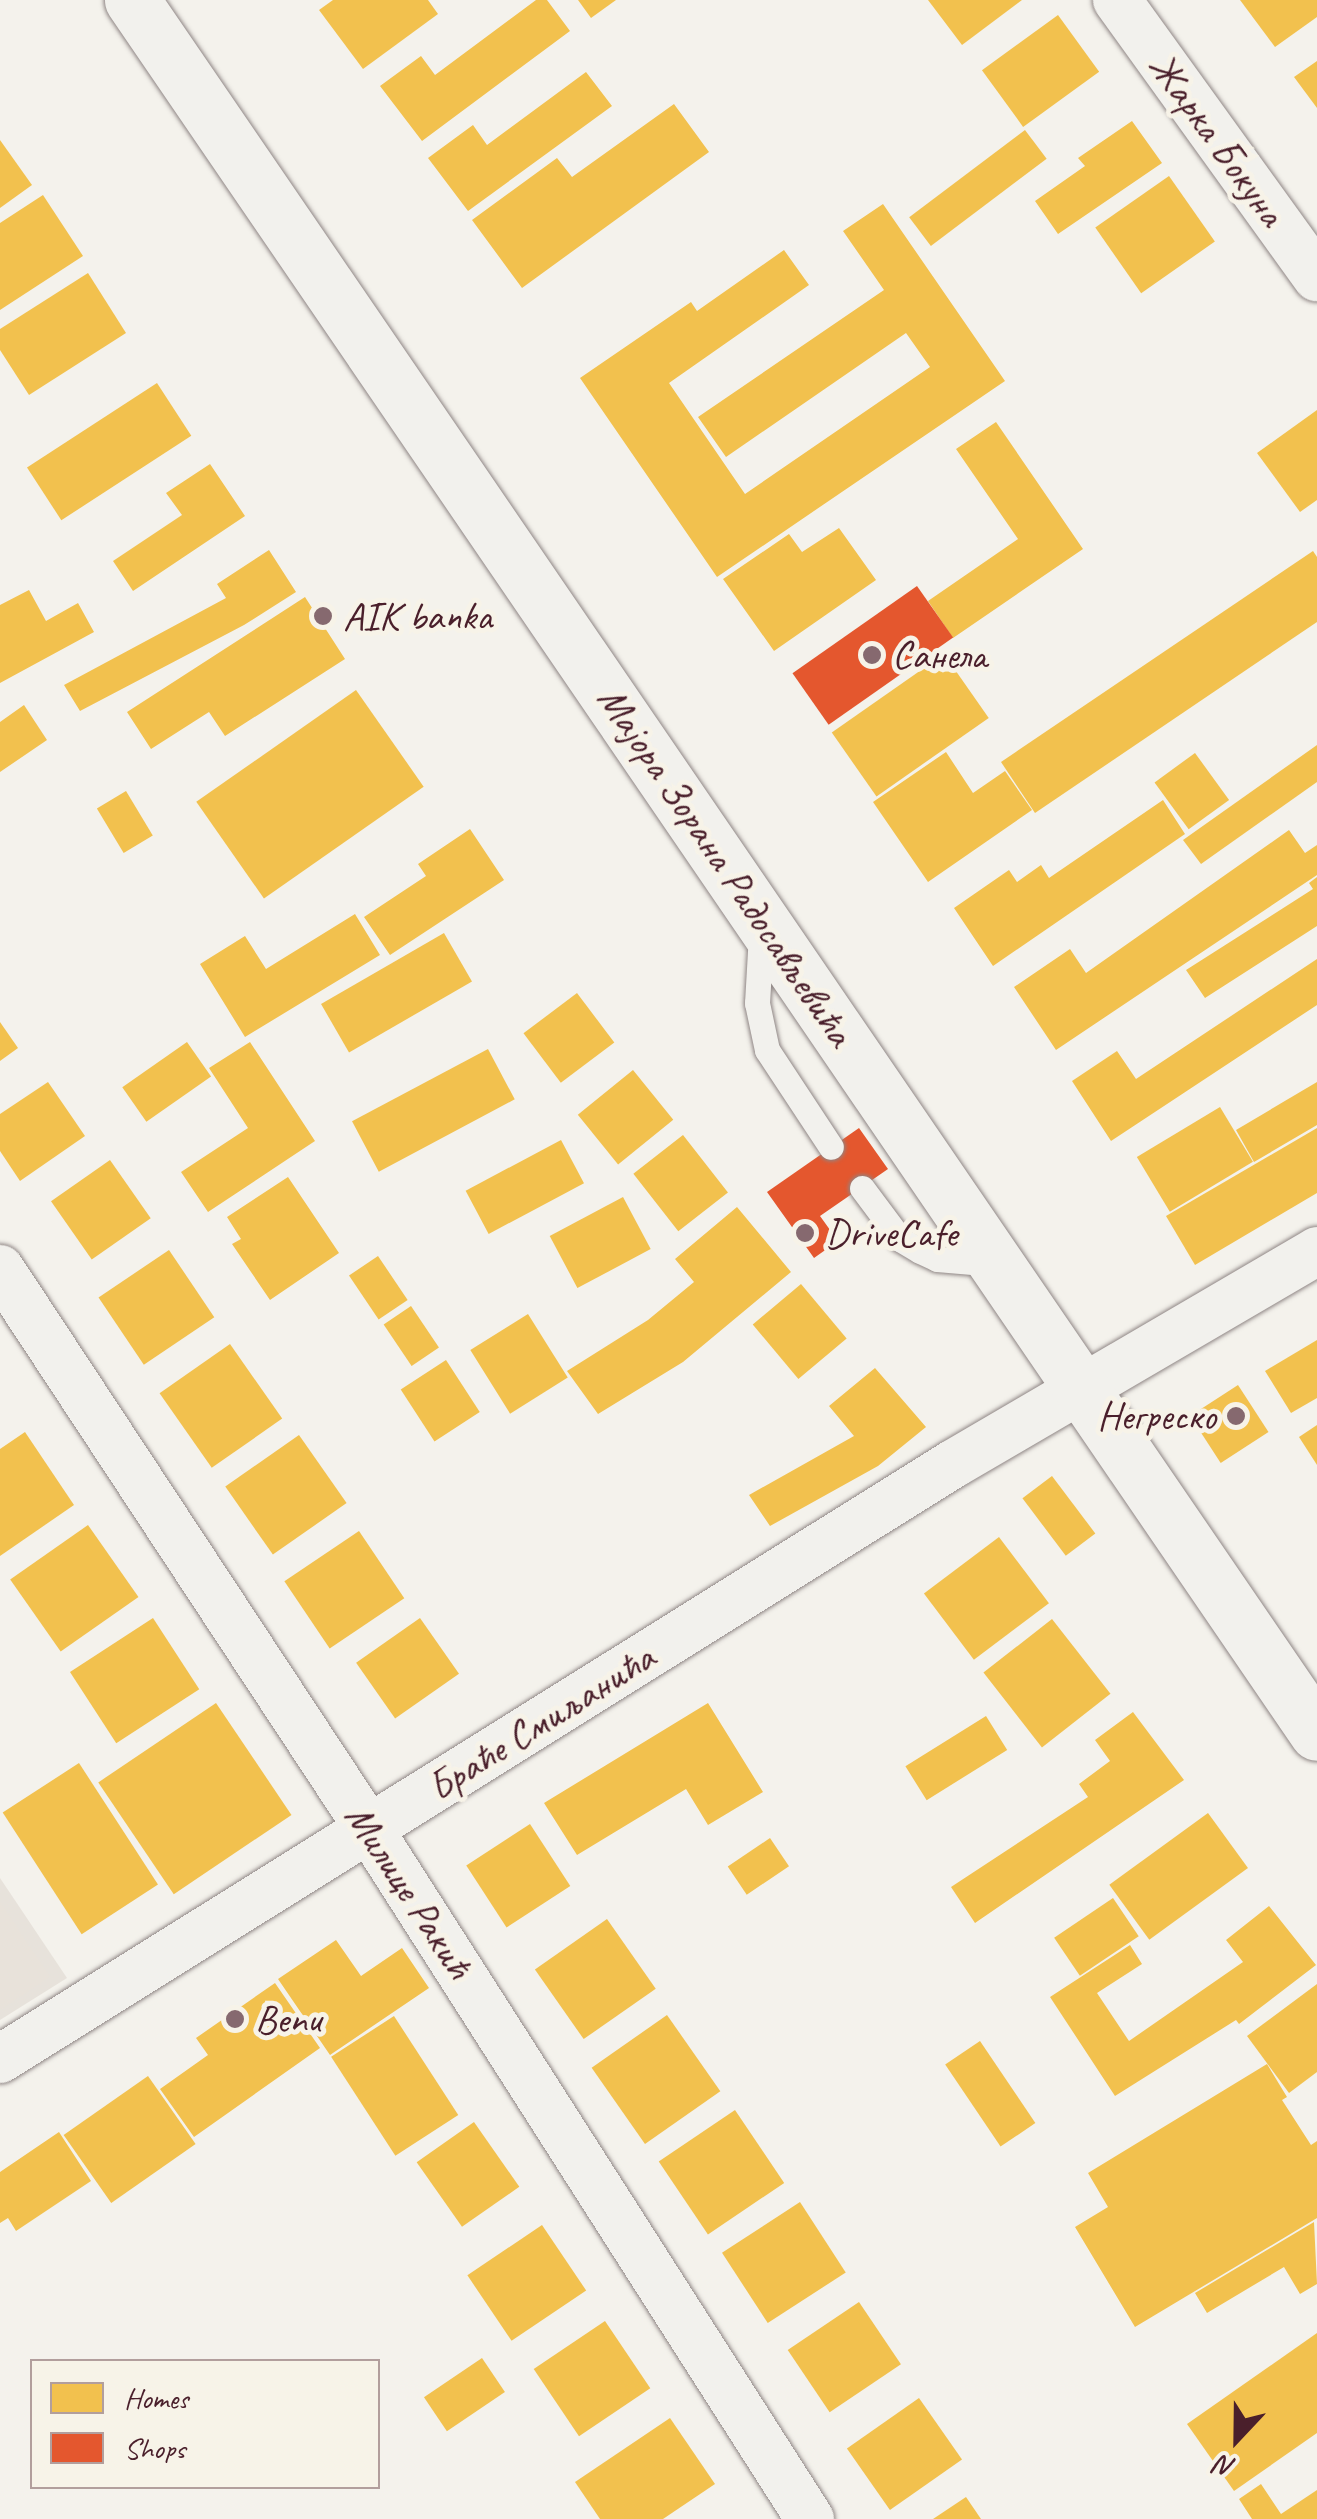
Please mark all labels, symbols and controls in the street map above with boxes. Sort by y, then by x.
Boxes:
street label: Жарка Бокуна [1139,44,1295,234]
place label: AIK banka [343,592,492,640]
marker: AIK banka [312,605,334,627]
place label: Санела [892,631,987,679]
marker: Санела [861,644,883,666]
street label: Мајора Зорана Радосављевића [588,678,864,1054]
place label: DriveCafe [825,1209,957,1257]
marker: DriveCafe [794,1222,816,1244]
place label: Негреско [1097,1392,1216,1440]
marker: Негреско [1225,1405,1247,1427]
street label: Браће Смиљанића [420,1634,662,1810]
street label: Милице Ракић [335,1795,483,1987]
place label: Benu [255,1995,322,2043]
marker: Benu [224,2008,246,2030]
legend [30,2359,380,2489]
text: Homes [124,2379,188,2417]
north arrow [1187,2389,1287,2489]
text: Shops [124,2429,185,2467]
text: N [1211,2448,1240,2487]

